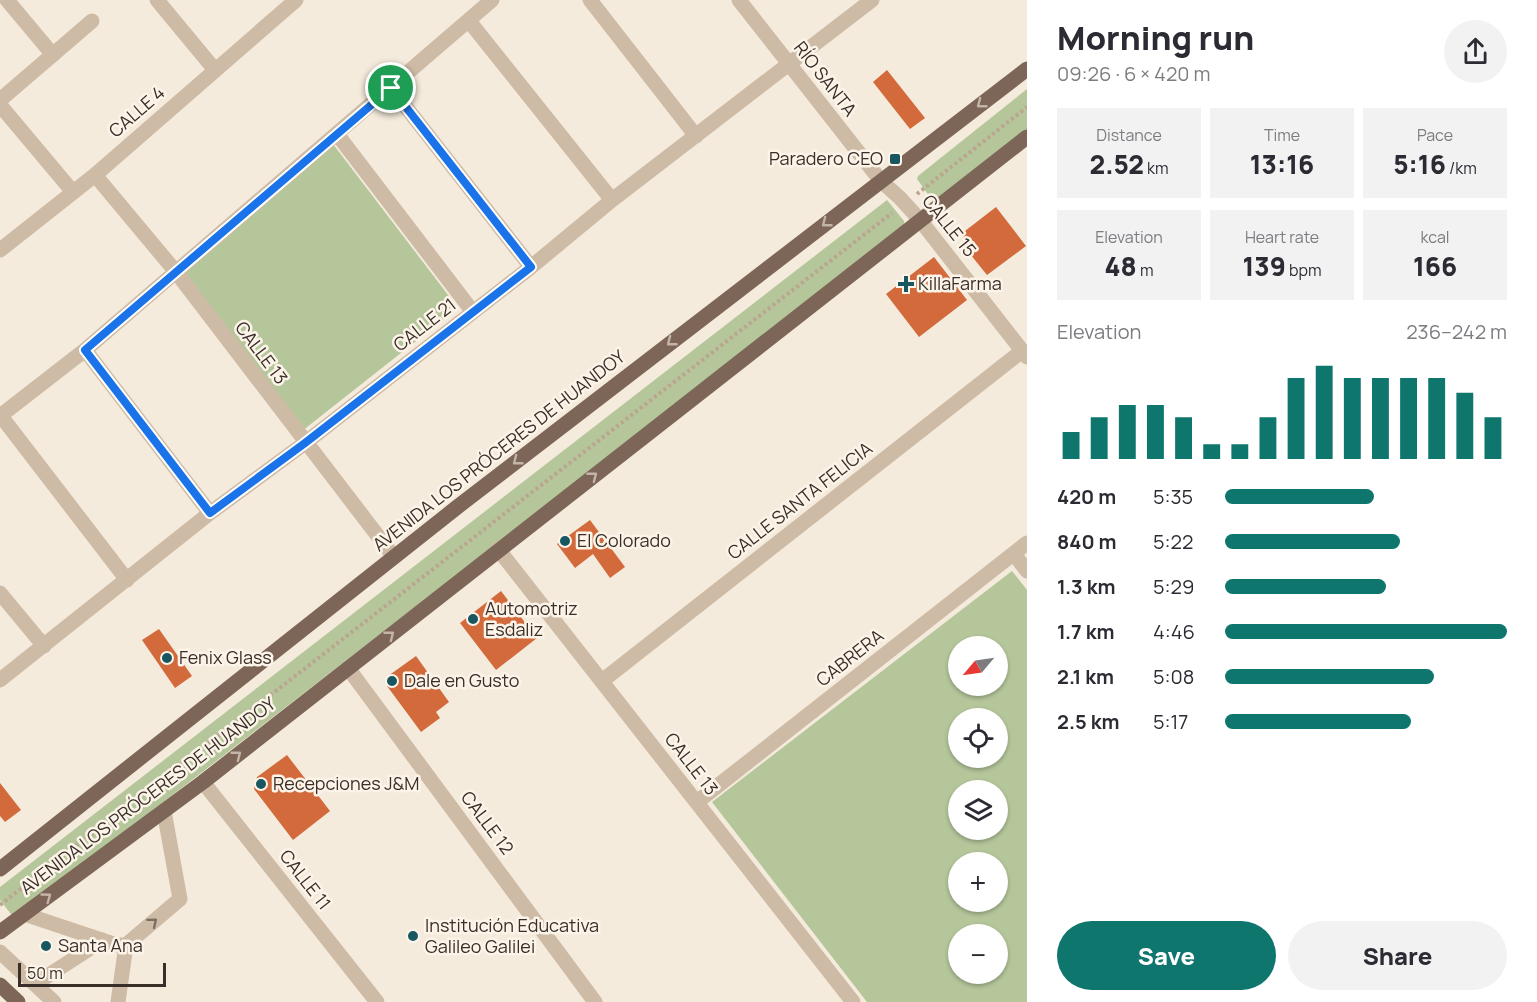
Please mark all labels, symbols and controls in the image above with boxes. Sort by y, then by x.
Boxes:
text: Morning run [1057,15,1254,60]
button: share [1444,20,1507,83]
street label: RÍO SANTA [789,36,863,121]
text: 09:26 · 6 × 420 m [1057,60,1210,87]
pin [365,62,416,113]
icon: arrive [374,71,407,104]
street label: CALLE 4 [103,80,169,142]
one-way arrow [976,97,987,108]
text: Distance [1096,124,1162,146]
text: Time [1264,124,1300,146]
text: Pace [1417,124,1453,146]
place label: Paradero CEO [769,146,883,170]
text: 2.52 [1089,146,1144,182]
text: 13:16 [1250,146,1314,182]
text: 5:16 [1393,146,1446,182]
marker: Paradero CEO [888,152,902,166]
text: km [1144,157,1169,179]
text: /km [1446,157,1477,179]
street label: CALLE 15 [917,189,982,262]
one-way arrow [822,216,833,227]
text: Elevation [1095,226,1163,248]
text: Heart rate [1245,226,1319,248]
text: kcal [1420,226,1450,248]
text: 48 [1105,248,1137,284]
text: 139 [1242,248,1286,284]
text: 166 [1413,248,1457,284]
text: m [1137,259,1153,281]
text: bpm [1286,259,1322,281]
place label: KillaFarma [918,271,1002,295]
marker: KillaFarma [899,277,913,291]
street label: CALLE 21 [388,292,461,356]
street label: CALLE 13 [230,316,293,389]
text: Elevation [1057,318,1141,345]
text: 236–242 m [1406,318,1507,345]
one-way arrow [667,335,678,346]
street label: AVENIDA LOS PRÓCERES DE HUANDOY [367,344,630,556]
street label: CALLE SANTA FELICIA [722,436,877,564]
one-way arrow [512,453,523,464]
one-way arrow [587,472,598,483]
text: 420 m [1057,483,1116,510]
text: 5:35 [1153,483,1193,510]
place label: El Colorado [577,528,671,552]
text: 840 m [1057,528,1117,555]
text: 5:22 [1153,528,1193,555]
marker: El Colorado [558,534,572,548]
text: 1.3 km [1057,573,1115,600]
text: 5:29 [1153,573,1194,600]
place label: Automotriz Esdaliz [485,596,578,641]
marker: Automotriz Esdaliz [466,612,480,626]
text: 1.7 km [1057,618,1114,645]
text: 4:46 [1153,618,1195,645]
street label: CABRERA [811,623,888,691]
one-way arrow [383,631,394,642]
north arrow [948,636,1008,696]
map controls [948,636,1008,984]
place label: Fenix Glass [179,645,272,669]
marker: Fenix Glass [160,651,174,665]
text: 2.1 km [1057,663,1114,690]
text: 5:08 [1153,663,1194,690]
place label: Dale en Gusto [404,668,519,692]
marker: Dale en Gusto [385,674,399,688]
street label: AVENIDA LOS PRÓCERES DE HUANDOY [15,691,281,899]
button: locate [948,708,1008,768]
text: 2.5 km [1057,708,1119,735]
text: 5:17 [1153,708,1188,735]
street label: CALLE 13 [660,727,724,800]
one-way arrow [230,752,241,763]
place label: Recepciones J&M [273,771,419,795]
marker: Recepciones J&M [254,777,268,791]
button: layers [948,780,1008,840]
street label: CALLE 12 [456,786,519,859]
street label: CALLE 11 [275,844,337,914]
button: + [948,852,1008,912]
one-way arrow [40,893,51,904]
place label: Institución Educativa Galileo Galilei [425,913,599,958]
one-way arrow [146,918,157,929]
button: Save [1057,921,1276,990]
button: Share [1288,921,1507,990]
button: − [948,924,1008,984]
marker: Institución Educativa Galileo Galilei [406,929,420,943]
place label: Santa Ana [58,933,143,957]
marker: Santa Ana [39,939,53,953]
scale bar [18,960,166,988]
text: 50 m [27,962,63,984]

